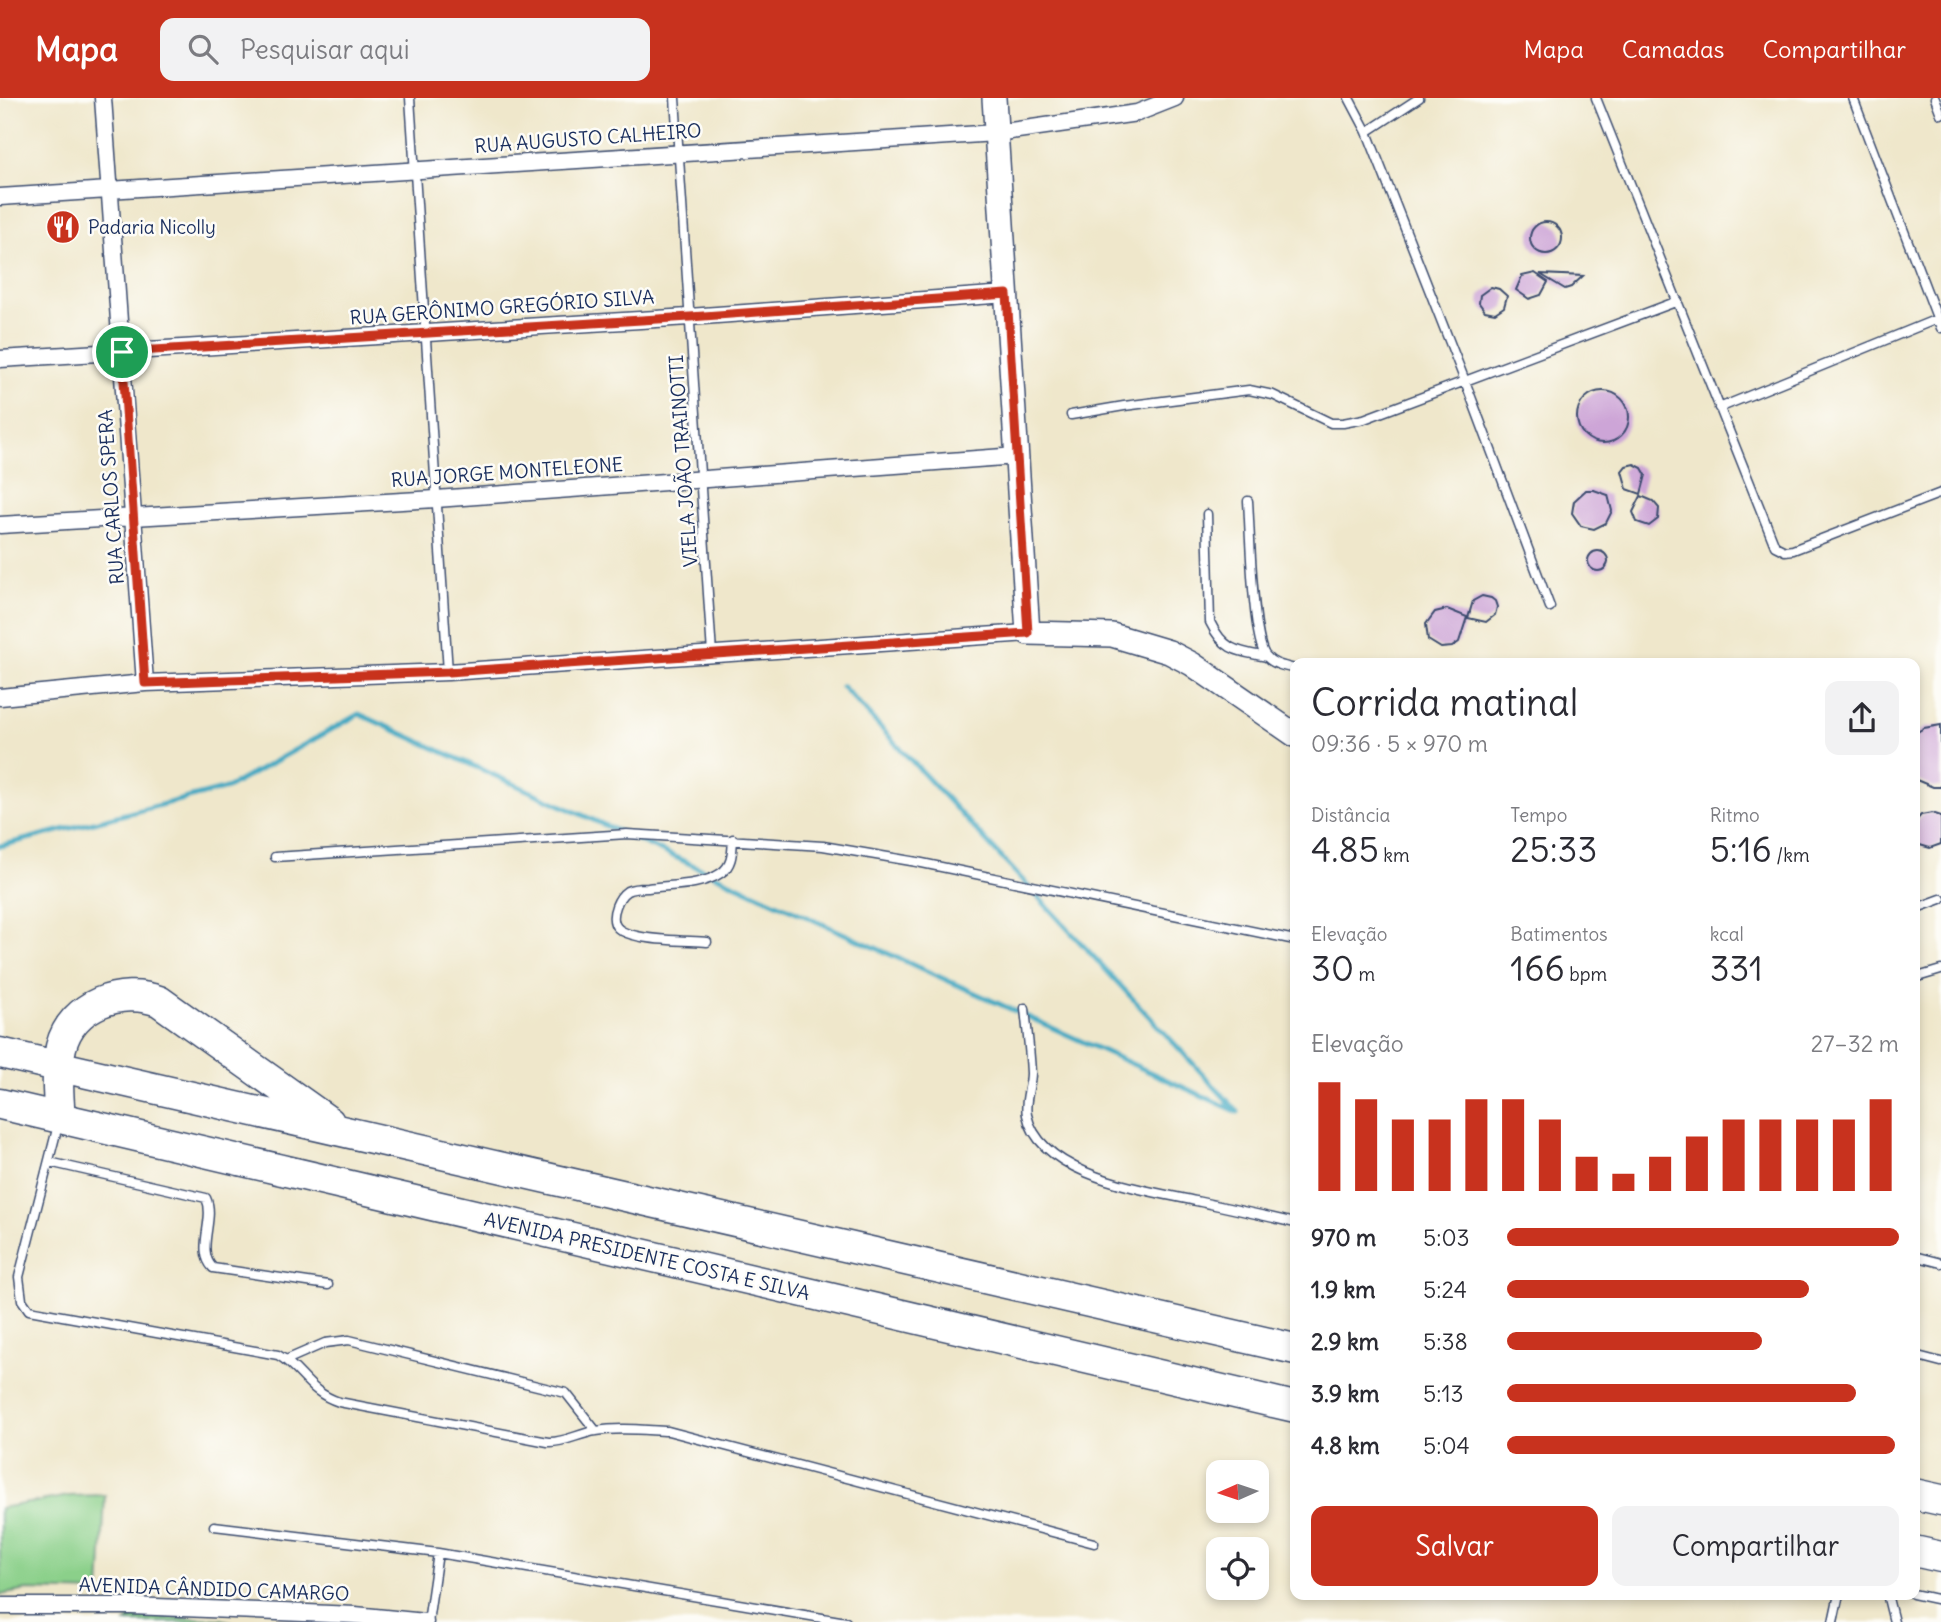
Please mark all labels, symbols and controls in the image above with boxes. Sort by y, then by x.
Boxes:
search box [160,18,650,81]
text: Mapa [35,28,118,70]
icon: search [184,30,222,68]
text: Pesquisar aqui [240,33,410,66]
text: Mapa [1523,34,1584,64]
text: Camadas [1622,34,1725,64]
text: Compartilhar [1763,34,1906,64]
street label: RUA AUGUSTO CALHEIRO [474,118,702,158]
restaurant icon: Padaria Nicolly [44,208,82,246]
place label: Padaria Nicolly [88,215,216,239]
street label: RUA GERÔNIMO GREGÓRIO SILVA [349,283,655,330]
pin [92,322,152,382]
icon: arrive [103,333,141,371]
street label: VIELA JOÃO TRAINOTTI [663,354,702,568]
street label: RUA CARLOS SPERA [93,409,129,585]
street label: RUA JORGE MONTELEONE [390,452,624,492]
text: Corrida matinal [1311,679,1578,726]
button: share [1825,681,1899,755]
text: 09:36 · 5 × 970 m [1311,729,1488,758]
text: Distância [1311,803,1390,827]
text: Tempo [1510,803,1567,827]
text: Ritmo [1710,803,1760,827]
text: 4.85 [1311,827,1379,871]
text: 25:33 [1510,827,1597,871]
text: 5:16 [1710,827,1772,871]
text: km [1379,843,1410,867]
text: /km [1772,843,1810,867]
text: Elevação [1311,922,1388,946]
text: Batimentos [1510,922,1608,946]
text: kcal [1710,922,1744,946]
text: 30 [1311,946,1354,990]
text: 166 [1510,946,1565,990]
text: 331 [1710,946,1763,990]
text: m [1354,962,1375,986]
text: bpm [1565,962,1607,986]
text: Elevação [1311,1029,1404,1058]
text: 27–32 m [1811,1029,1899,1058]
street label: AVENIDA PRESIDENTE COSTA E SILVA [482,1207,812,1305]
text: 970 m [1311,1223,1376,1252]
text: 5:03 [1423,1223,1470,1252]
text: 1.9 km [1311,1275,1376,1304]
text: 5:24 [1423,1275,1467,1304]
text: 2.9 km [1311,1327,1379,1356]
text: 5:38 [1423,1327,1468,1356]
text: 3.9 km [1311,1379,1379,1408]
text: 5:13 [1423,1379,1464,1408]
text: 4.8 km [1311,1431,1380,1460]
text: 5:04 [1423,1431,1470,1460]
north arrow [1206,1460,1269,1522]
map controls [1206,1460,1269,1600]
button: Salvar [1311,1506,1598,1586]
button: Compartilhar [1612,1506,1899,1586]
button: locate [1206,1537,1269,1600]
street label: AVENIDA CÂNDIDO CAMARGO [78,1571,350,1606]

